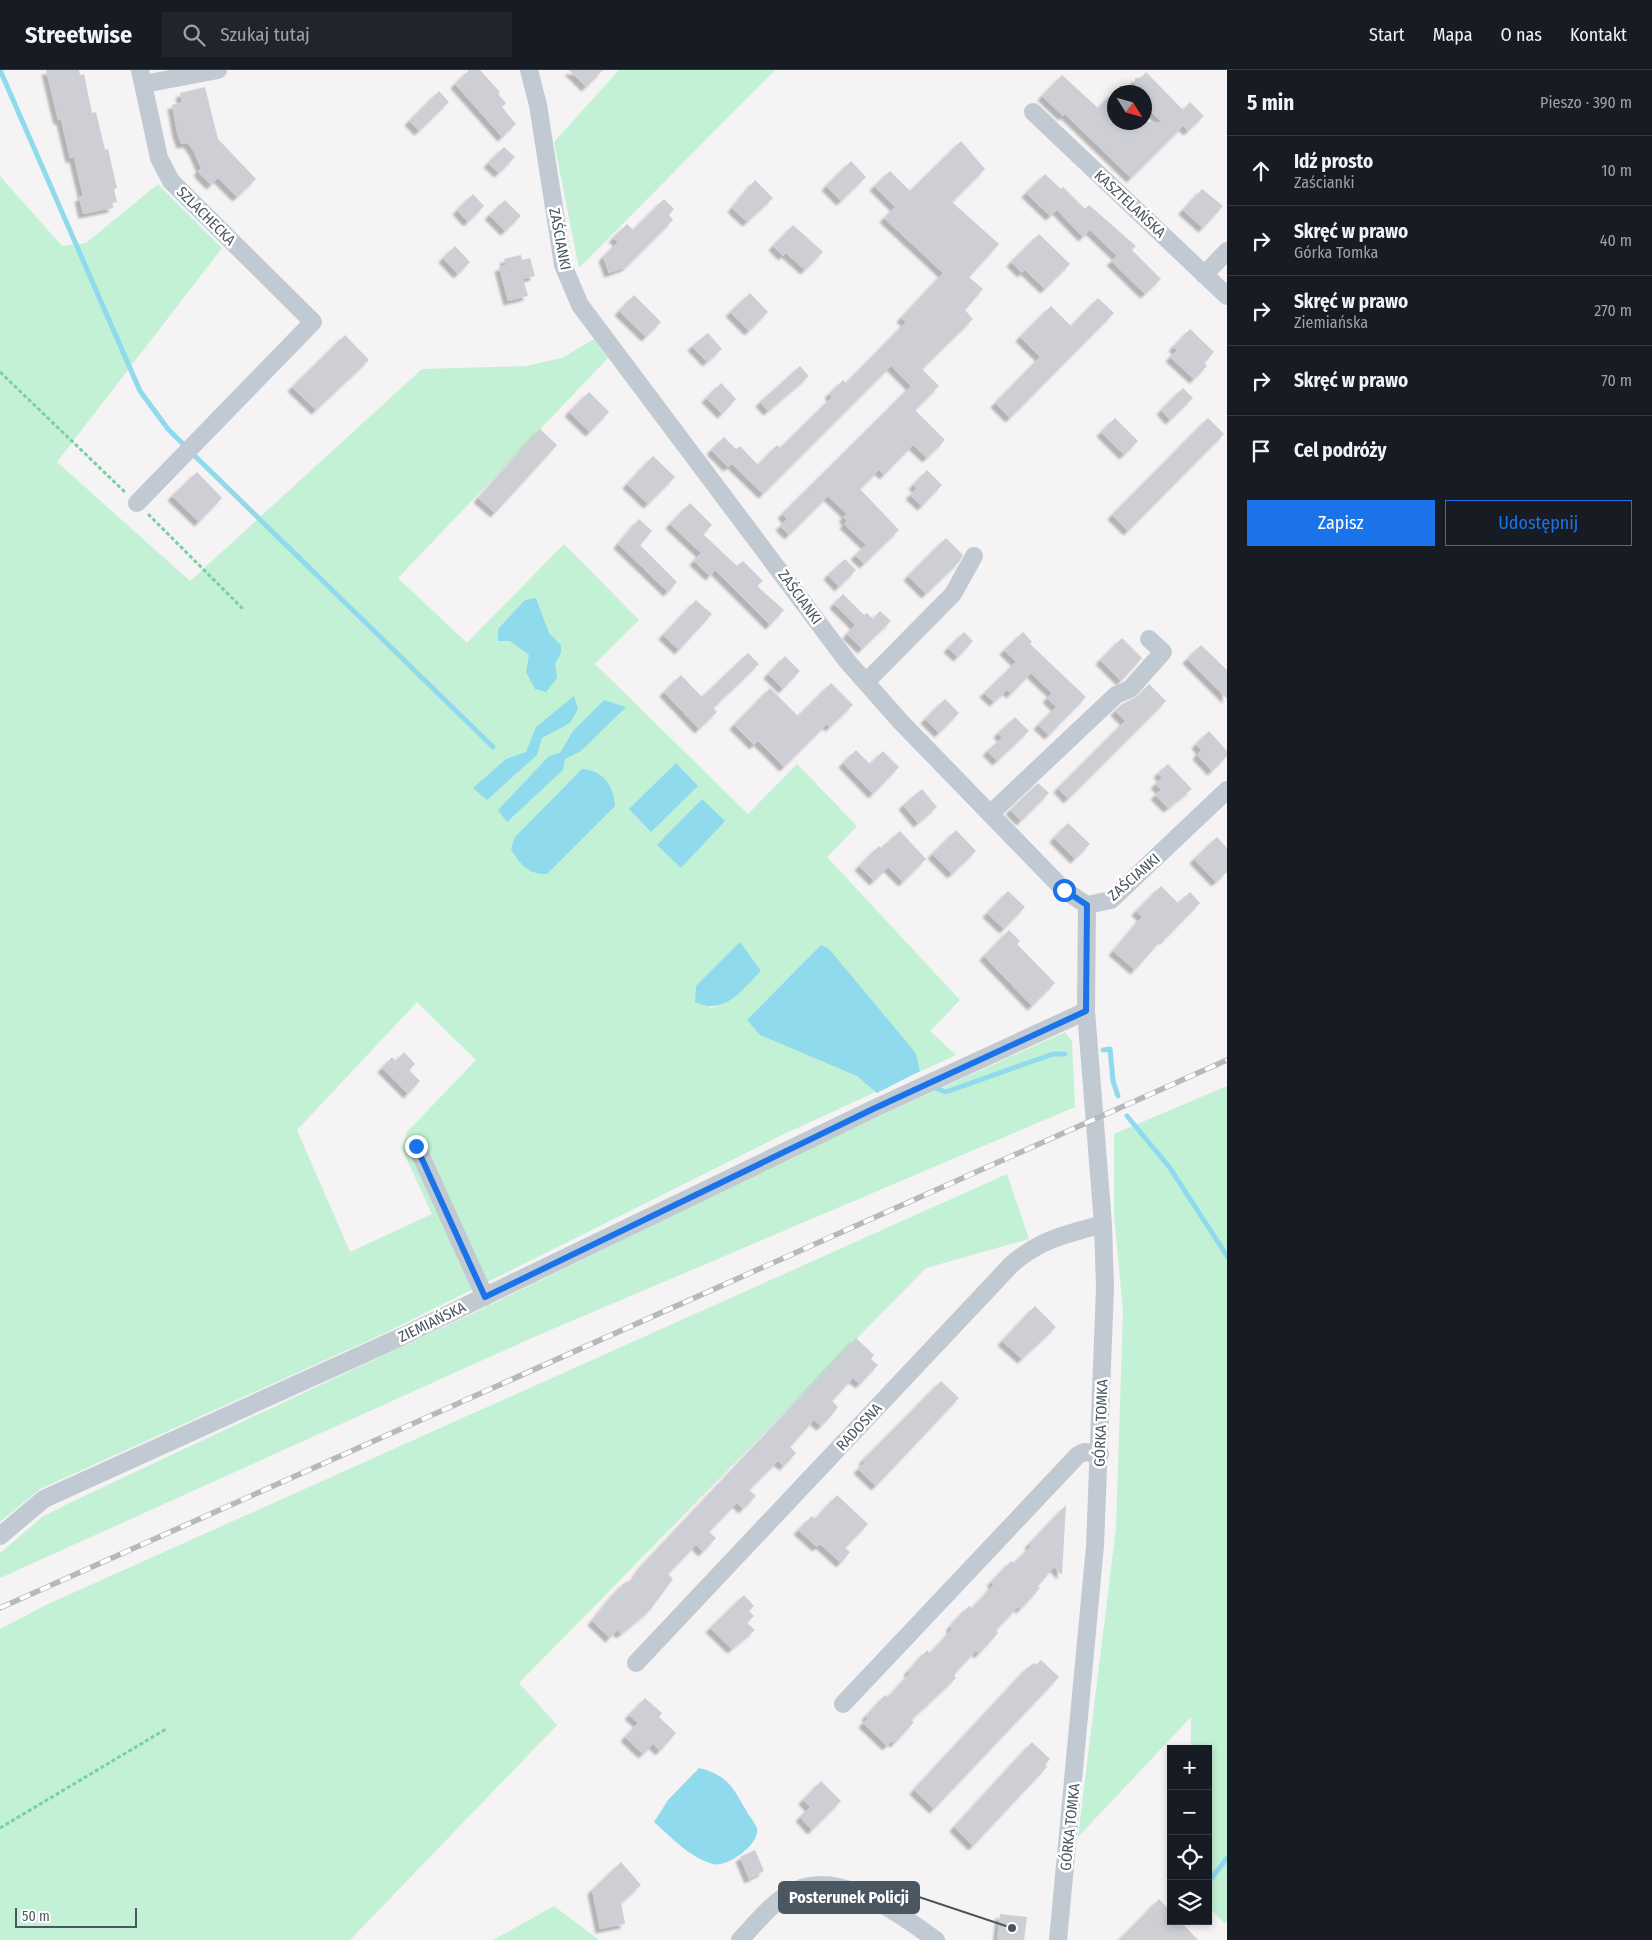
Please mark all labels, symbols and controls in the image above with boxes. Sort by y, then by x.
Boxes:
search box [162,12,512,57]
text: Streetwise [25,21,132,49]
icon: search [180,21,208,49]
text: Szukaj tutaj [220,23,310,46]
text: Start [1369,24,1405,46]
text: Mapa [1433,24,1473,46]
text: O nas [1501,24,1542,46]
text: Kontakt [1570,24,1627,46]
north arrow [1107,85,1152,130]
text: 5 min [1247,90,1294,116]
text: Pieszo · 390 m [1540,93,1632,112]
text: Idź prosto [1294,150,1373,173]
icon: ahead [1247,157,1275,185]
text: 10 m [1601,161,1632,180]
street label: KASZTELAŃSKA [1091,166,1169,242]
text: Zaścianki [1294,173,1355,192]
street label: SZLACHECKA [173,183,239,249]
street label: ZAŚCIANKI [545,206,575,272]
text: Skręć w prawo [1294,220,1408,243]
icon: right [1247,227,1275,255]
text: 40 m [1600,231,1632,250]
text: Górka Tomka [1294,243,1378,262]
text: Skręć w prawo [1294,290,1408,313]
icon: right [1247,297,1275,325]
text: 270 m [1594,301,1632,320]
text: Ziemiańska [1294,313,1368,332]
icon: right [1247,367,1275,395]
text: Skręć w prawo [1294,369,1408,392]
text: 70 m [1601,371,1632,390]
icon: arrive [1247,437,1275,465]
text: Cel podróży [1294,439,1387,462]
button: Zapisz [1247,500,1435,546]
button: Udostępnij [1445,500,1632,546]
street label: ZAŚCIANKI [774,566,826,628]
street label: ZAŚCIANKI [1104,850,1164,904]
route start [1053,879,1076,902]
route end [405,1135,428,1158]
street label: ZIEMIAŃSKA [395,1298,469,1346]
street label: GÓRKA TOMKA [1090,1379,1112,1467]
street label: RADOSNA [832,1399,886,1455]
map controls [1167,1745,1212,1925]
button: + [1167,1745,1212,1790]
street label: GÓRKA TOMKA [1056,1782,1084,1872]
button: − [1167,1790,1212,1835]
button: locate [1167,1835,1212,1880]
button: layers [1167,1880,1212,1925]
callout: Posterunek Policji [779,1882,919,1913]
text: Posterunek Policji [789,1888,909,1907]
scale bar [15,1905,138,1928]
text: 50 m [22,1908,50,1925]

